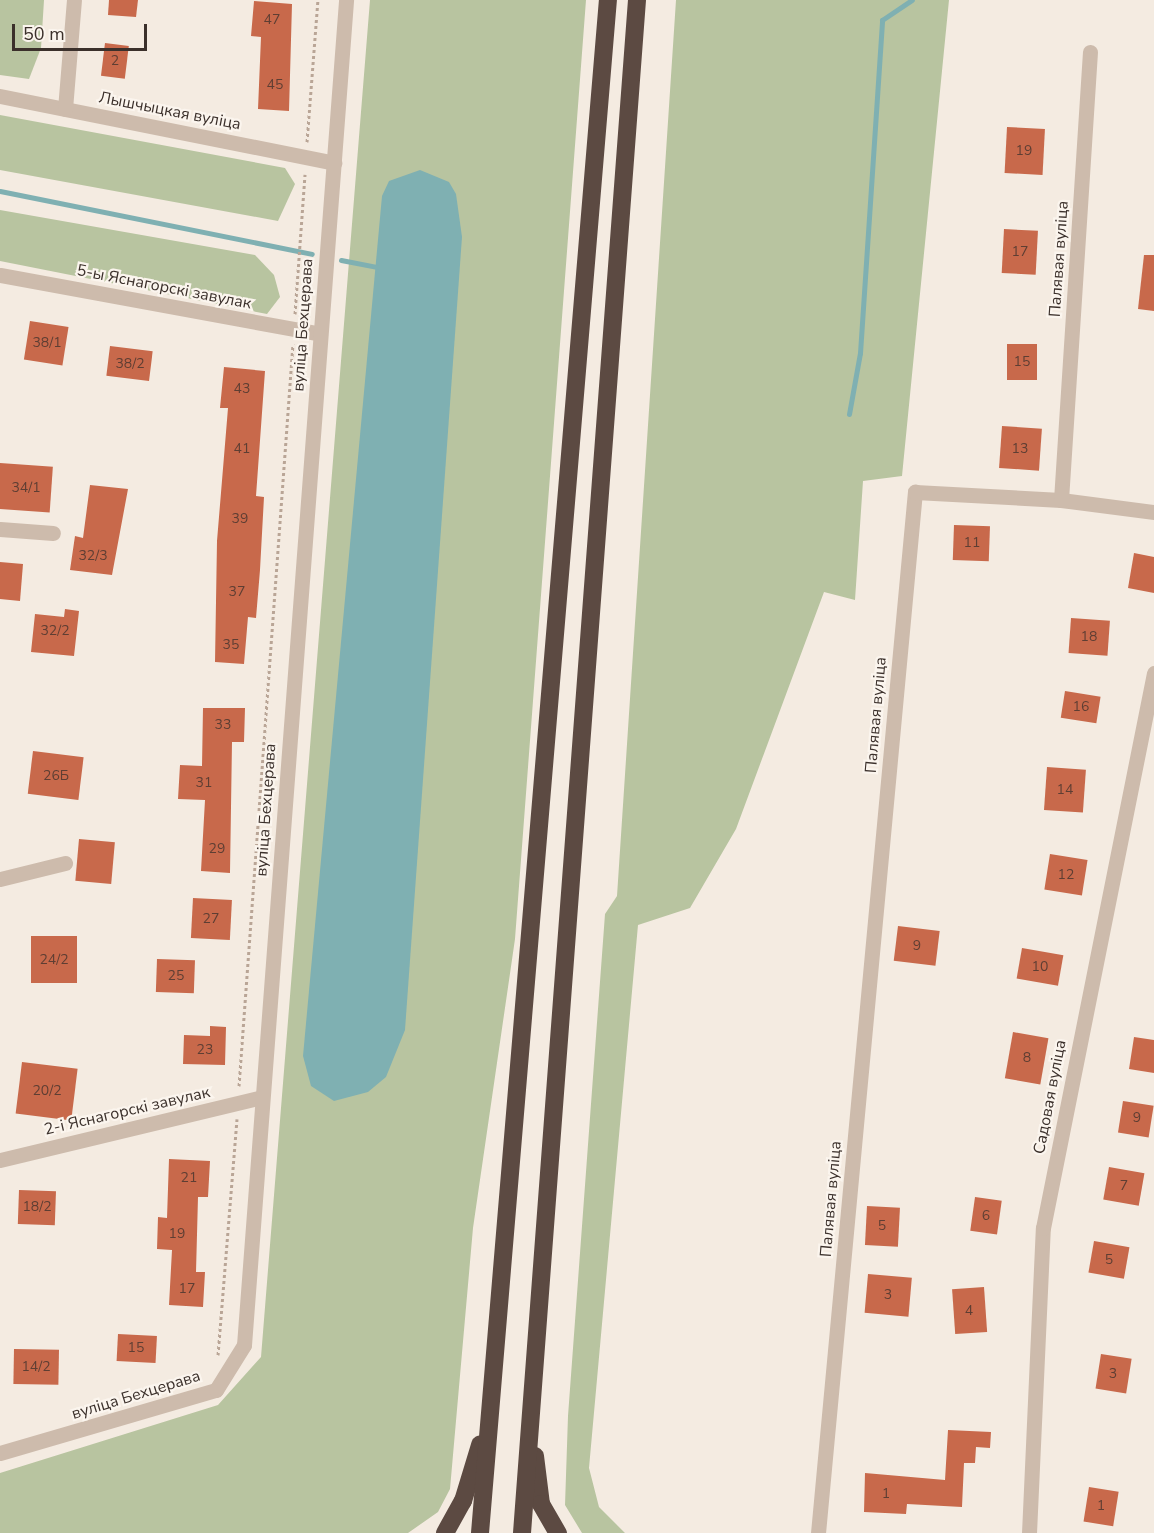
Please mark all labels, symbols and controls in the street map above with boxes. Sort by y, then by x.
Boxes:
scale bar [15,12,150,50]
house number: 47 [264,12,280,28]
text: 50 m [23,22,65,46]
house number: 2 [111,53,119,69]
house number: 45 [267,77,283,93]
street label: Лышчыцкая вуліца [97,88,243,134]
house number: 19 [1016,143,1032,159]
street label: Палявая вуліца [1045,200,1073,318]
house number: 17 [1012,244,1028,260]
street label: вуліца Бехцерава [289,258,317,392]
street label: 5-ы Яснагорскі завулак [75,261,253,313]
house number: 38/1 [32,335,62,351]
house number: 15 [1014,354,1030,370]
house number: 38/2 [115,356,145,372]
house number: 43 [234,381,250,397]
house number: 41 [234,441,250,457]
house number: 13 [1012,441,1028,457]
house number: 34/1 [11,480,41,496]
house number: 39 [232,511,248,527]
house number: 11 [964,535,980,551]
house number: 32/3 [78,548,108,564]
house number: 37 [229,584,245,600]
house number: 32/2 [40,623,70,639]
house number: 18 [1081,629,1097,645]
house number: 35 [223,637,239,653]
street label: Палявая вуліца [861,656,891,774]
house number: 16 [1073,699,1089,715]
house number: 33 [215,717,231,733]
street label: вуліца Бехцерава [252,743,280,877]
house number: 26Б [43,768,69,784]
house number: 31 [196,775,212,791]
house number: 14 [1057,782,1073,798]
house number: 29 [209,841,225,857]
house number: 12 [1058,867,1074,883]
house number: 27 [203,911,219,927]
house number: 9 [913,938,921,954]
house number: 24/2 [39,952,69,968]
house number: 10 [1032,959,1048,975]
house number: 25 [168,968,184,984]
street label: Садовая вуліца [1030,1038,1070,1156]
house number: 23 [197,1042,213,1058]
house number: 8 [1023,1050,1031,1066]
house number: 20/2 [32,1083,62,1099]
street label: 2-і Яснагорскі завулак [42,1083,212,1139]
house number: 9 [1133,1110,1141,1126]
street label: Палявая вуліца [816,1140,846,1258]
house number: 21 [181,1170,197,1186]
house number: 7 [1120,1178,1128,1194]
house number: 18/2 [22,1199,52,1215]
house number: 6 [982,1208,990,1224]
house number: 5 [878,1218,886,1234]
house number: 19 [169,1226,185,1242]
house number: 5 [1105,1252,1113,1268]
house number: 17 [179,1281,195,1297]
house number: 3 [884,1287,892,1303]
house number: 4 [965,1303,973,1319]
house number: 15 [128,1340,144,1356]
house number: 14/2 [21,1359,51,1375]
street label: вуліца Бехцерава [69,1366,203,1424]
house number: 3 [1109,1366,1117,1382]
house number: 1 [882,1486,890,1502]
house number: 1 [1097,1498,1105,1514]

